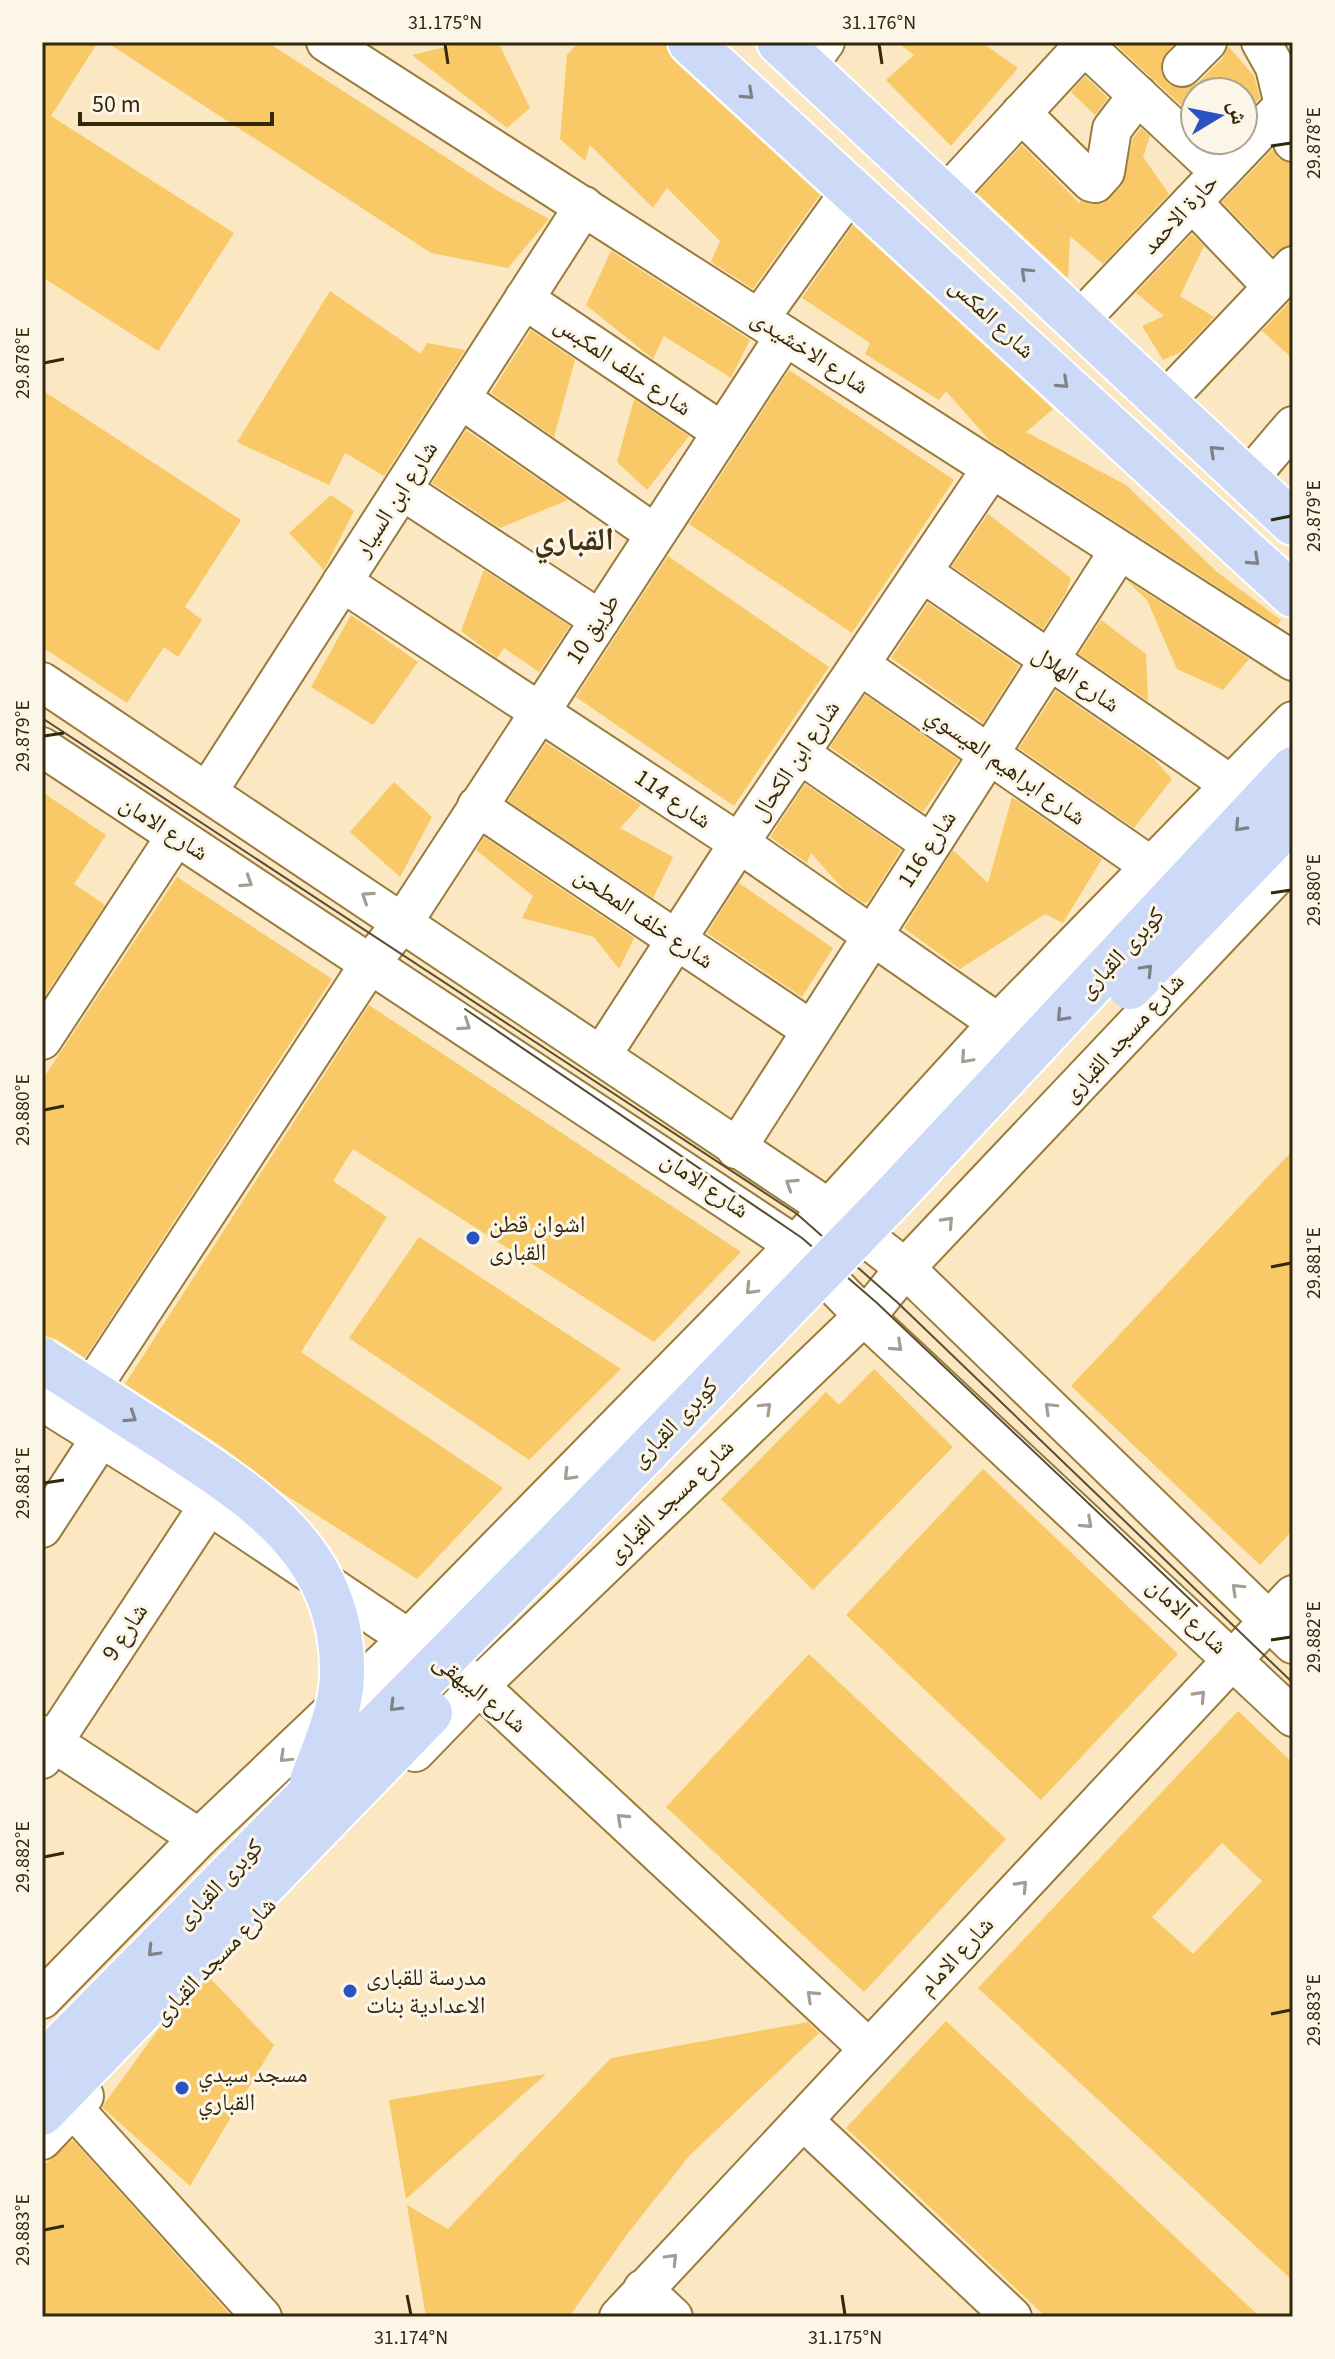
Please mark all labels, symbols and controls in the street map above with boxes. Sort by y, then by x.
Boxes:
text: 31.175°N [408,9,482,37]
text: 31.176°N [842,9,916,37]
scale bar [80,76,272,126]
north arrow [1179,76,1259,156]
one-way arrow [739,84,754,98]
text: 50 m [92,87,141,122]
text: ش [1220,98,1255,127]
text: 29.878°E [1300,107,1328,179]
street label: حارة الاحمد [1133,166,1227,262]
one-way arrow [1021,268,1035,283]
street label: شارع المكس [941,269,1043,367]
street label: شارع الاخشيدى [744,301,876,403]
street label: شارع خلف المكبس [547,307,699,425]
text: 29.878°E [9,327,37,399]
one-way arrow [1054,374,1069,388]
street label: شارع ابن السيار [345,434,447,565]
one-way arrow [1210,447,1225,461]
text: 29.879°E [1300,480,1328,552]
district label: القباري [534,517,614,564]
one-way arrow [1245,550,1260,564]
street label: طريق 10 [557,587,629,671]
street label: شارع الهلال [1025,637,1127,721]
street label: شارع ابن الكحال [741,693,849,829]
street label: شارع ابراهيم العيسوي [918,698,1093,835]
text: 29.879°E [9,700,37,772]
street label: شارع 114 [627,760,719,838]
street label: شارع الامان [113,786,215,870]
street label: شارع 116 [889,803,965,895]
one-way arrow [1235,816,1249,831]
text: 29.880°E [1300,854,1328,926]
street label: شارع خلف المطحن [567,858,721,978]
one-way arrow [239,872,253,887]
one-way arrow [361,892,375,907]
street label: كوبرى القبارى [1069,899,1173,1007]
street label: شارع مسجد القبارى [1053,965,1193,1111]
one-way arrow [1137,965,1152,979]
one-way arrow [1057,1007,1072,1021]
one-way arrow [456,1015,471,1030]
one-way arrow [960,1049,975,1063]
text: 29.880°E [9,1074,37,1146]
street label: شارع الامان [654,1143,756,1227]
one-way arrow [785,1179,800,1194]
place label: اشوان قطن القبارى [489,1207,586,1270]
one-way arrow [939,1217,953,1232]
text: 29.881°E [1300,1227,1328,1299]
marker: اشوان قطن القبارى [464,1229,482,1247]
one-way arrow [746,1280,760,1294]
one-way arrow [887,1336,902,1350]
street label: كوبرى القبارى [622,1370,726,1476]
one-way arrow [1045,1403,1059,1418]
one-way arrow [757,1404,772,1418]
one-way arrow [122,1408,137,1423]
street label: شارع مسجد القبارى [598,1431,742,1571]
text: 29.881°E [9,1447,37,1519]
one-way arrow [564,1466,578,1480]
one-way arrow [1078,1513,1092,1528]
street label: شارع الامان [1139,1569,1235,1663]
one-way arrow [1232,1584,1246,1599]
street label: شارع 9 [93,1596,157,1668]
text: 29.882°E [1300,1601,1328,1673]
street label: شارع البيهقى [426,1644,534,1742]
one-way arrow [1190,1691,1204,1706]
one-way arrow [390,1697,404,1711]
one-way arrow [279,1747,294,1761]
one-way arrow [617,1813,631,1828]
text: 29.882°E [9,1821,37,1893]
street label: كوبرى القبارى [167,1831,271,1937]
one-way arrow [1012,1881,1027,1895]
street label: شارع مسجد القبارى [144,1889,284,2033]
street label: شارع الامام [910,1908,1002,2004]
one-way arrow [148,1942,163,1956]
place label: مدرسة للقبارى الاعدادية بنات [366,1960,486,2023]
text: 29.883°E [1300,1974,1328,2046]
marker: مدرسة للقبارى الاعدادية بنات [341,1982,359,2000]
one-way arrow [807,1991,822,2005]
place label: مسجد سيدي القباري [198,2057,308,2121]
marker: مسجد سيدي القباري [173,2079,191,2097]
text: 29.883°E [9,2194,37,2266]
one-way arrow [662,2254,676,2269]
text: 31.174°N [374,2324,448,2352]
text: 31.175°N [808,2324,882,2352]

